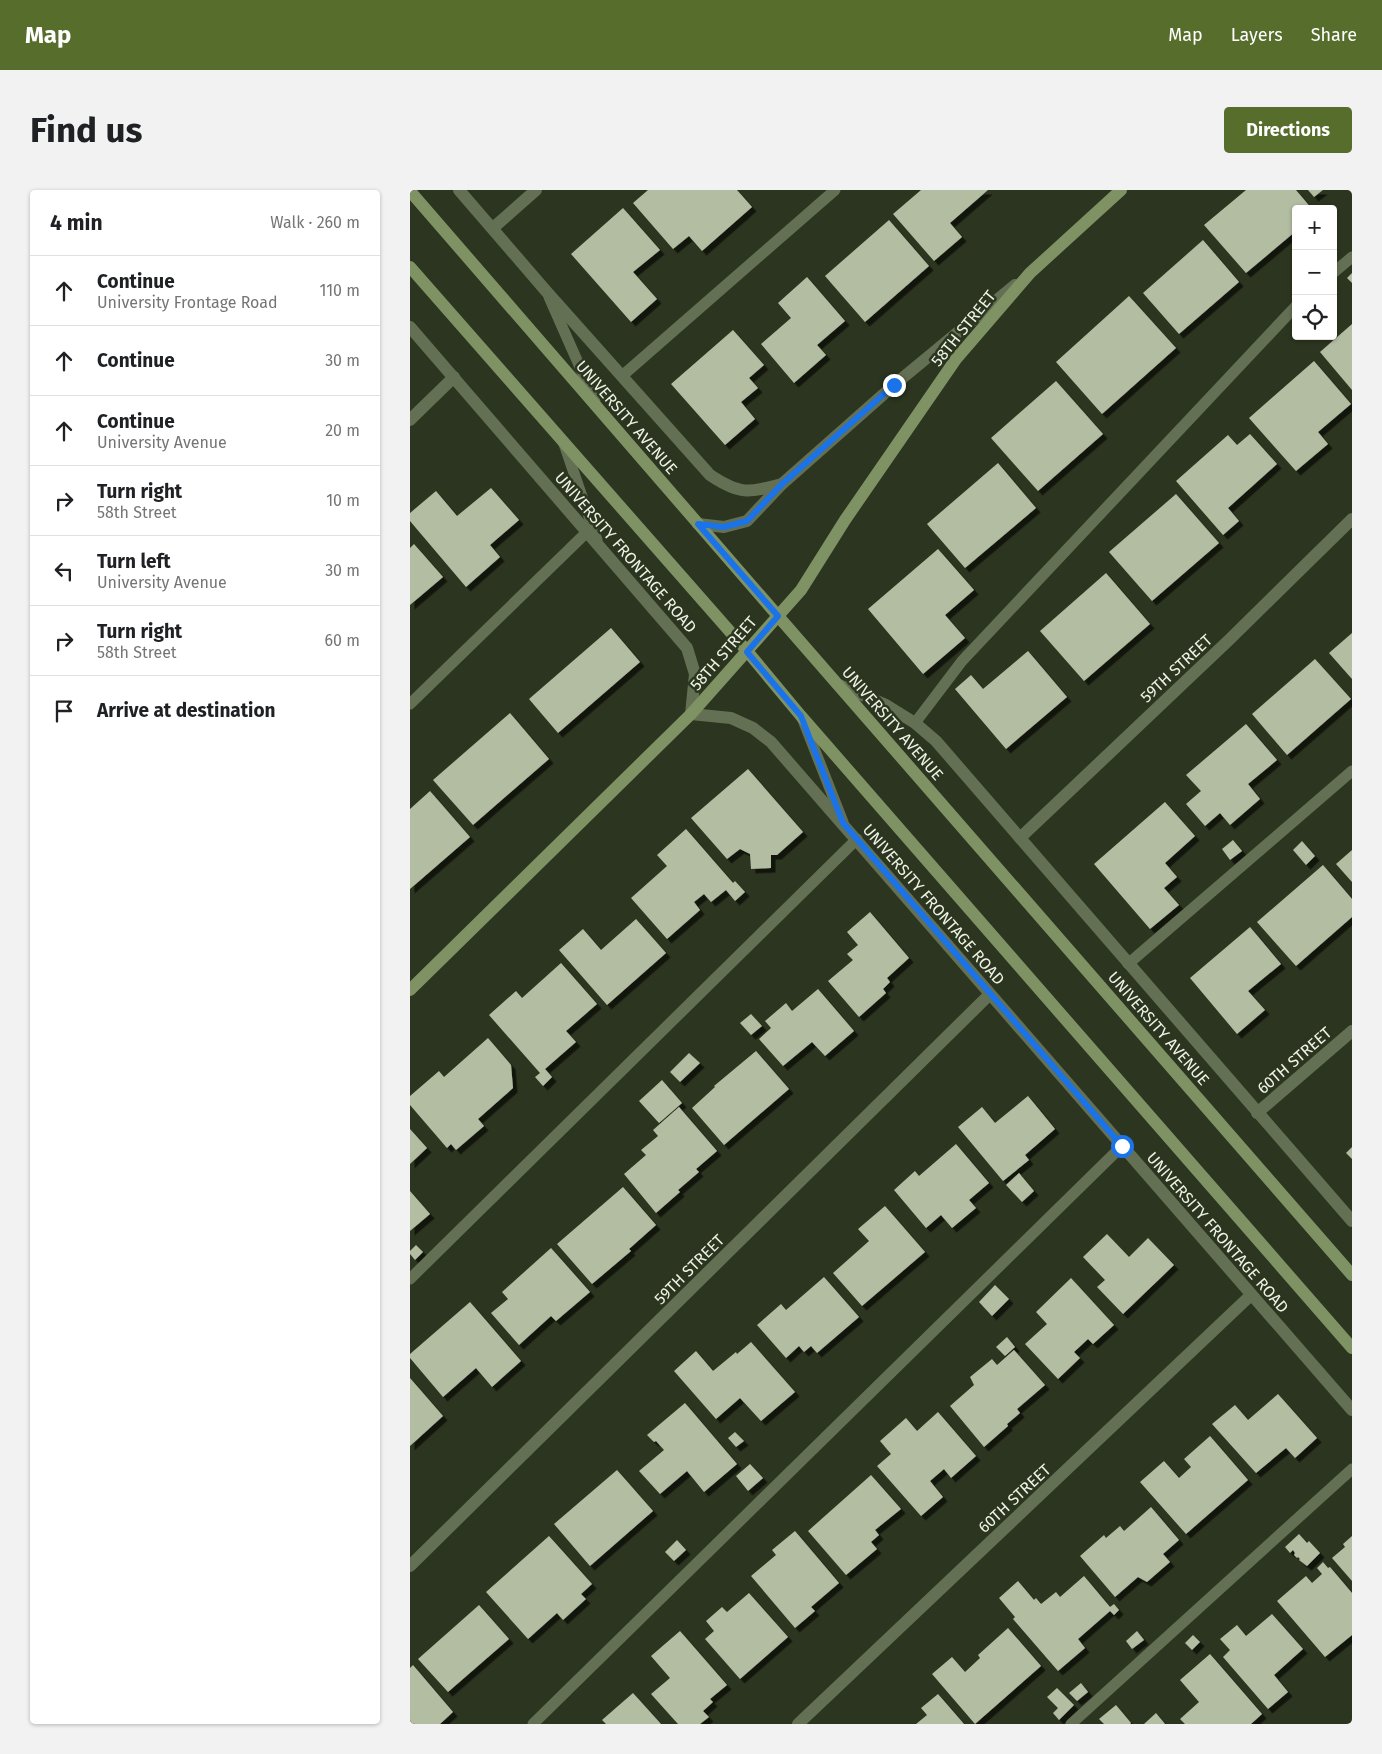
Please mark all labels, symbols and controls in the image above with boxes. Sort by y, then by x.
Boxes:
text: Map [25,21,71,49]
text: Map [1168,24,1203,46]
text: Layers [1231,24,1283,46]
text: Share [1311,24,1357,46]
button: Directions [1224,107,1352,153]
text: Find us [30,109,142,151]
map controls [1292,205,1337,340]
button: + [1292,205,1337,250]
text: 4 min [50,210,103,236]
text: Walk · 260 m [270,213,360,232]
button: − [1292,250,1337,295]
text: Continue [97,270,175,293]
icon: ahead [50,277,78,305]
text: 110 m [319,281,360,300]
street label: 58TH STREET [927,286,1000,370]
text: University Frontage Road [97,293,278,312]
button: locate [1292,295,1337,340]
icon: ahead [50,347,78,375]
text: Continue [97,349,175,372]
text: 30 m [325,351,360,370]
street label: UNIVERSITY AVENUE [572,357,681,478]
route end [883,374,906,397]
text: Continue [97,410,175,433]
icon: ahead [50,417,78,445]
text: 20 m [325,421,360,440]
text: University Avenue [97,433,227,452]
street label: UNIVERSITY FRONTAGE ROAD [551,468,701,637]
text: Turn right [97,480,182,503]
icon: right [50,487,78,515]
text: 10 m [326,491,360,510]
text: 58th Street [97,503,177,522]
text: Turn left [97,550,171,573]
icon: left [50,557,78,585]
text: 30 m [325,561,360,580]
text: University Avenue [97,573,227,592]
street label: 58TH STREET [686,612,761,694]
text: Turn right [97,620,182,643]
icon: right [50,627,78,655]
street label: 59TH STREET [1137,630,1217,706]
text: 60 m [325,631,360,650]
text: 58th Street [97,643,177,662]
street label: UNIVERSITY AVENUE [838,663,947,784]
icon: arrive [50,697,78,725]
text: Arrive at destination [97,699,276,722]
street label: UNIVERSITY FRONTAGE ROAD [859,820,1009,989]
street label: UNIVERSITY AVENUE [1104,968,1213,1089]
street label: 60TH STREET [1253,1023,1336,1098]
route start [1111,1135,1134,1158]
street label: UNIVERSITY FRONTAGE ROAD [1143,1148,1293,1317]
street label: 59TH STREET [650,1230,729,1308]
street label: 60TH STREET [974,1460,1055,1537]

